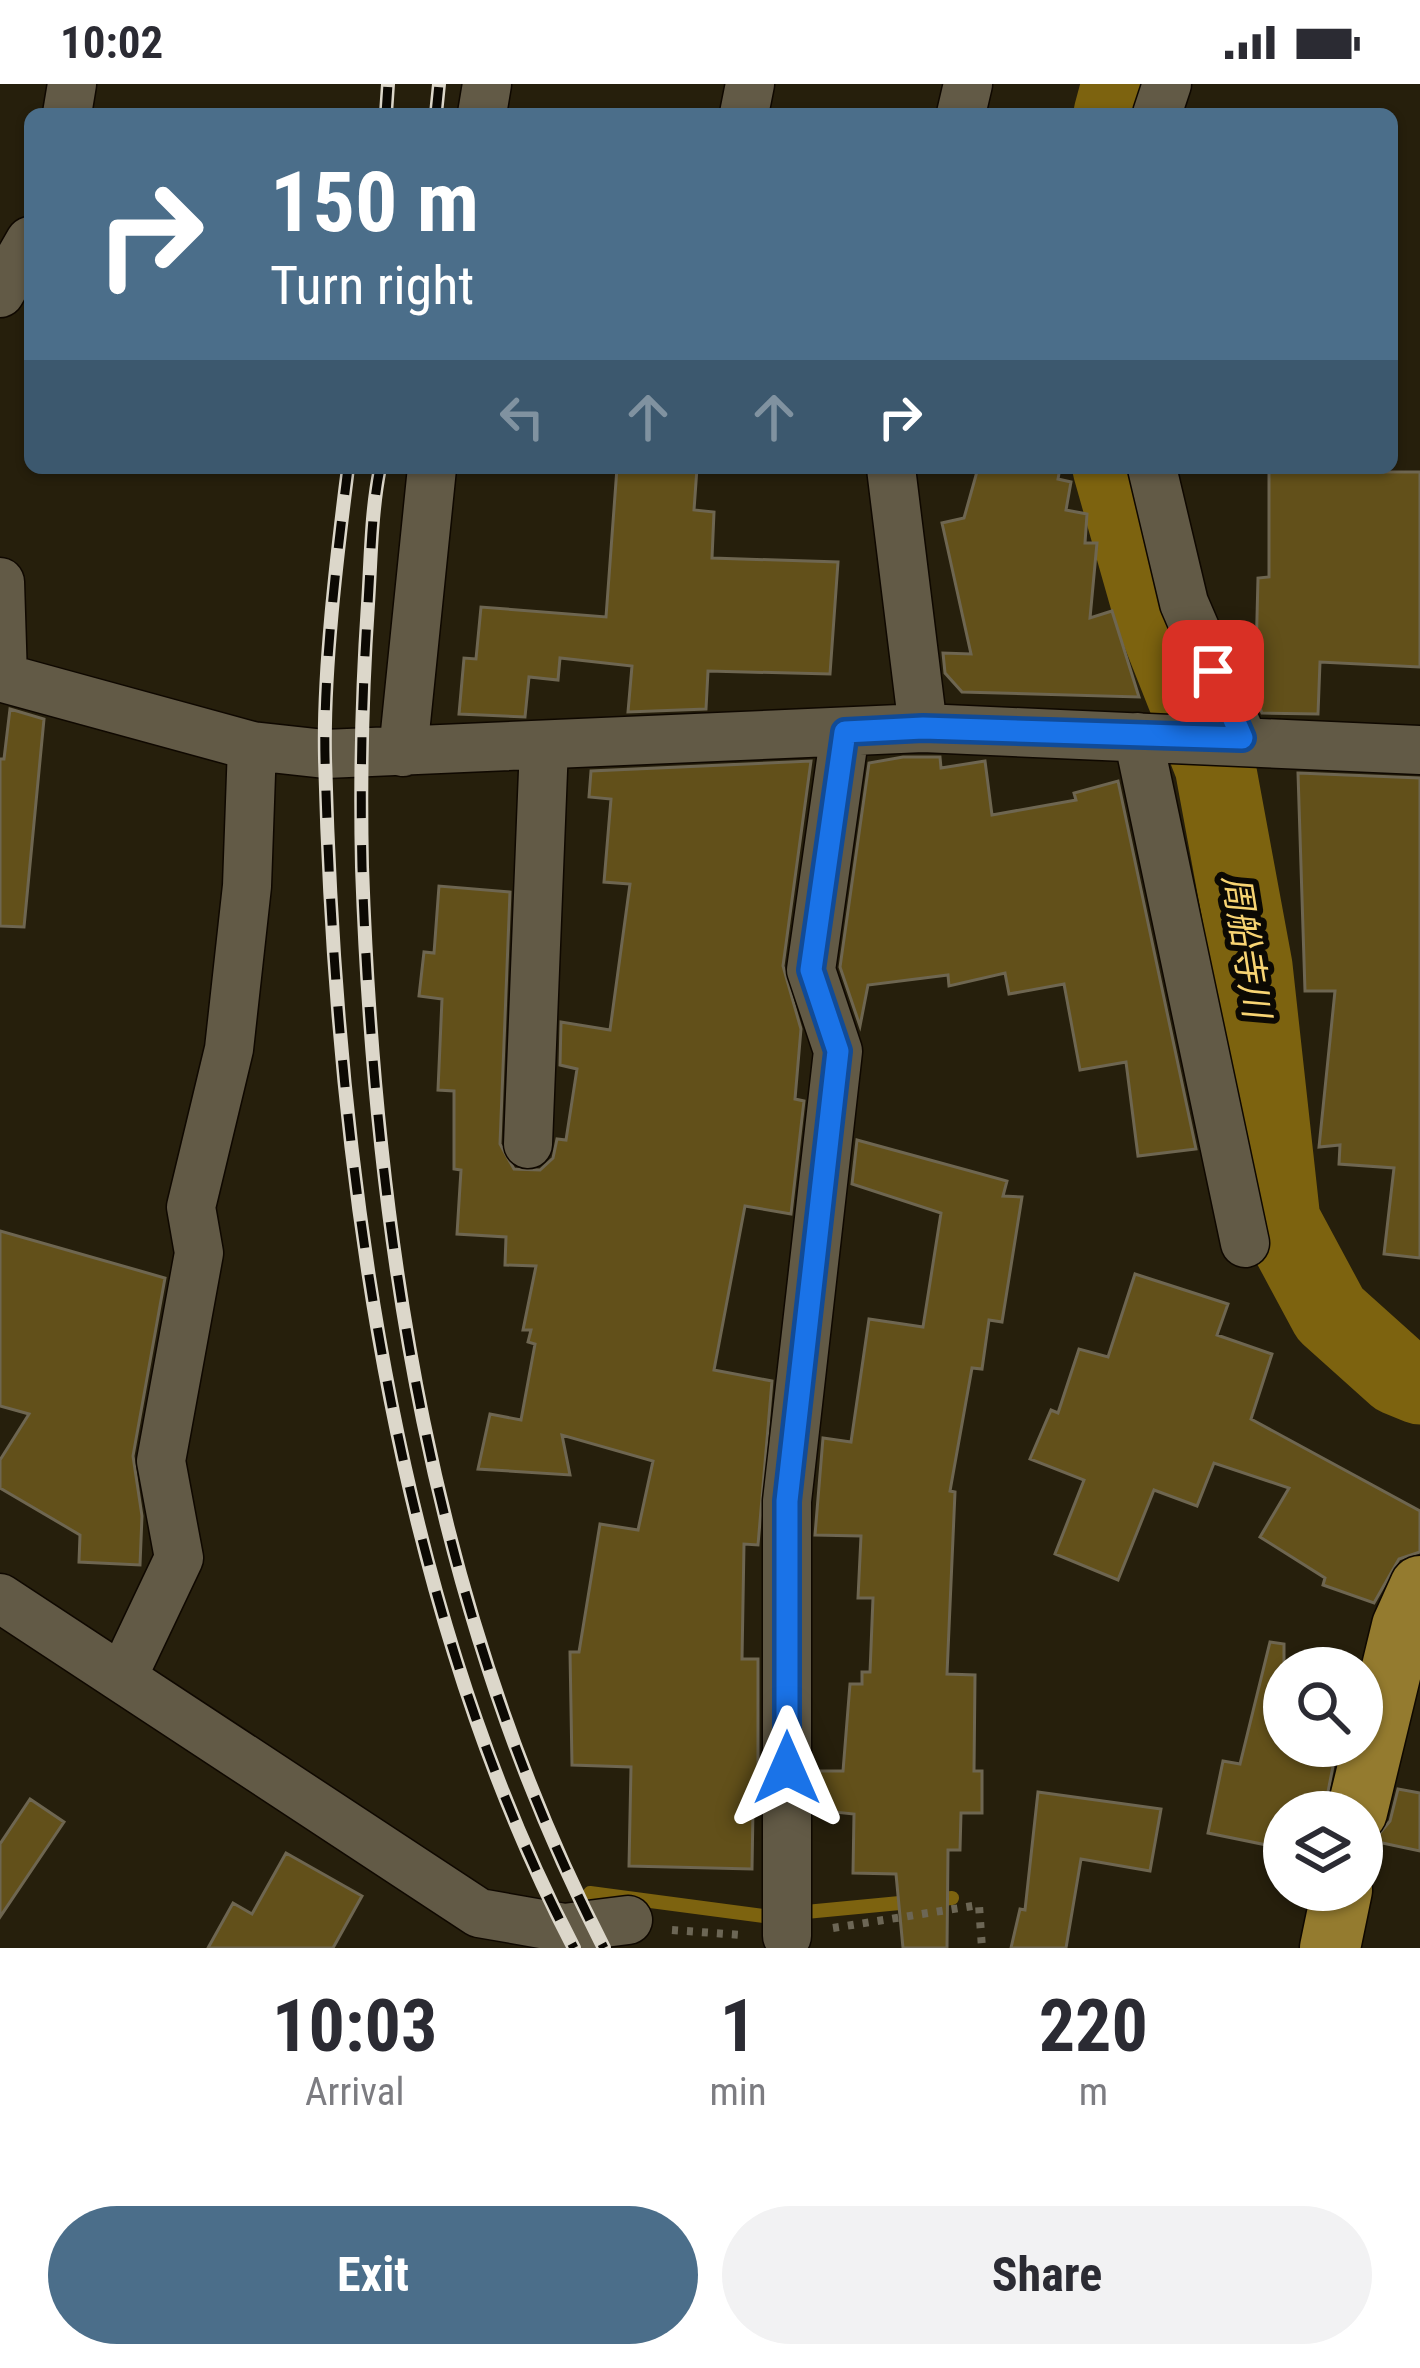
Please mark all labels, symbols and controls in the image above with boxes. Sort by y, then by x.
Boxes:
text: 10:02 [60,16,163,69]
text: 150 m [270,153,479,252]
icon: right [72,156,228,312]
text: Turn right [270,254,474,317]
icon: left [489,384,555,450]
icon: ahead [615,384,681,450]
icon: ahead [741,384,807,450]
icon: right [867,384,933,450]
pin [1162,620,1264,722]
icon: arrive [1180,638,1246,704]
water label: 周船寺川 [1214,872,1279,1024]
map controls [1263,1647,1383,1911]
button: search [1263,1647,1383,1767]
position arrow [724,1705,850,1831]
button: layers [1263,1791,1383,1911]
text: 10:03 [272,1984,437,2069]
text: 1 [720,1984,756,2069]
text: 220 [1039,1984,1148,2069]
text: Arrival [305,2069,404,2115]
text: min [709,2069,767,2115]
text: m [1079,2069,1108,2115]
button: Exit [48,2206,698,2344]
button: Share [722,2206,1372,2344]

